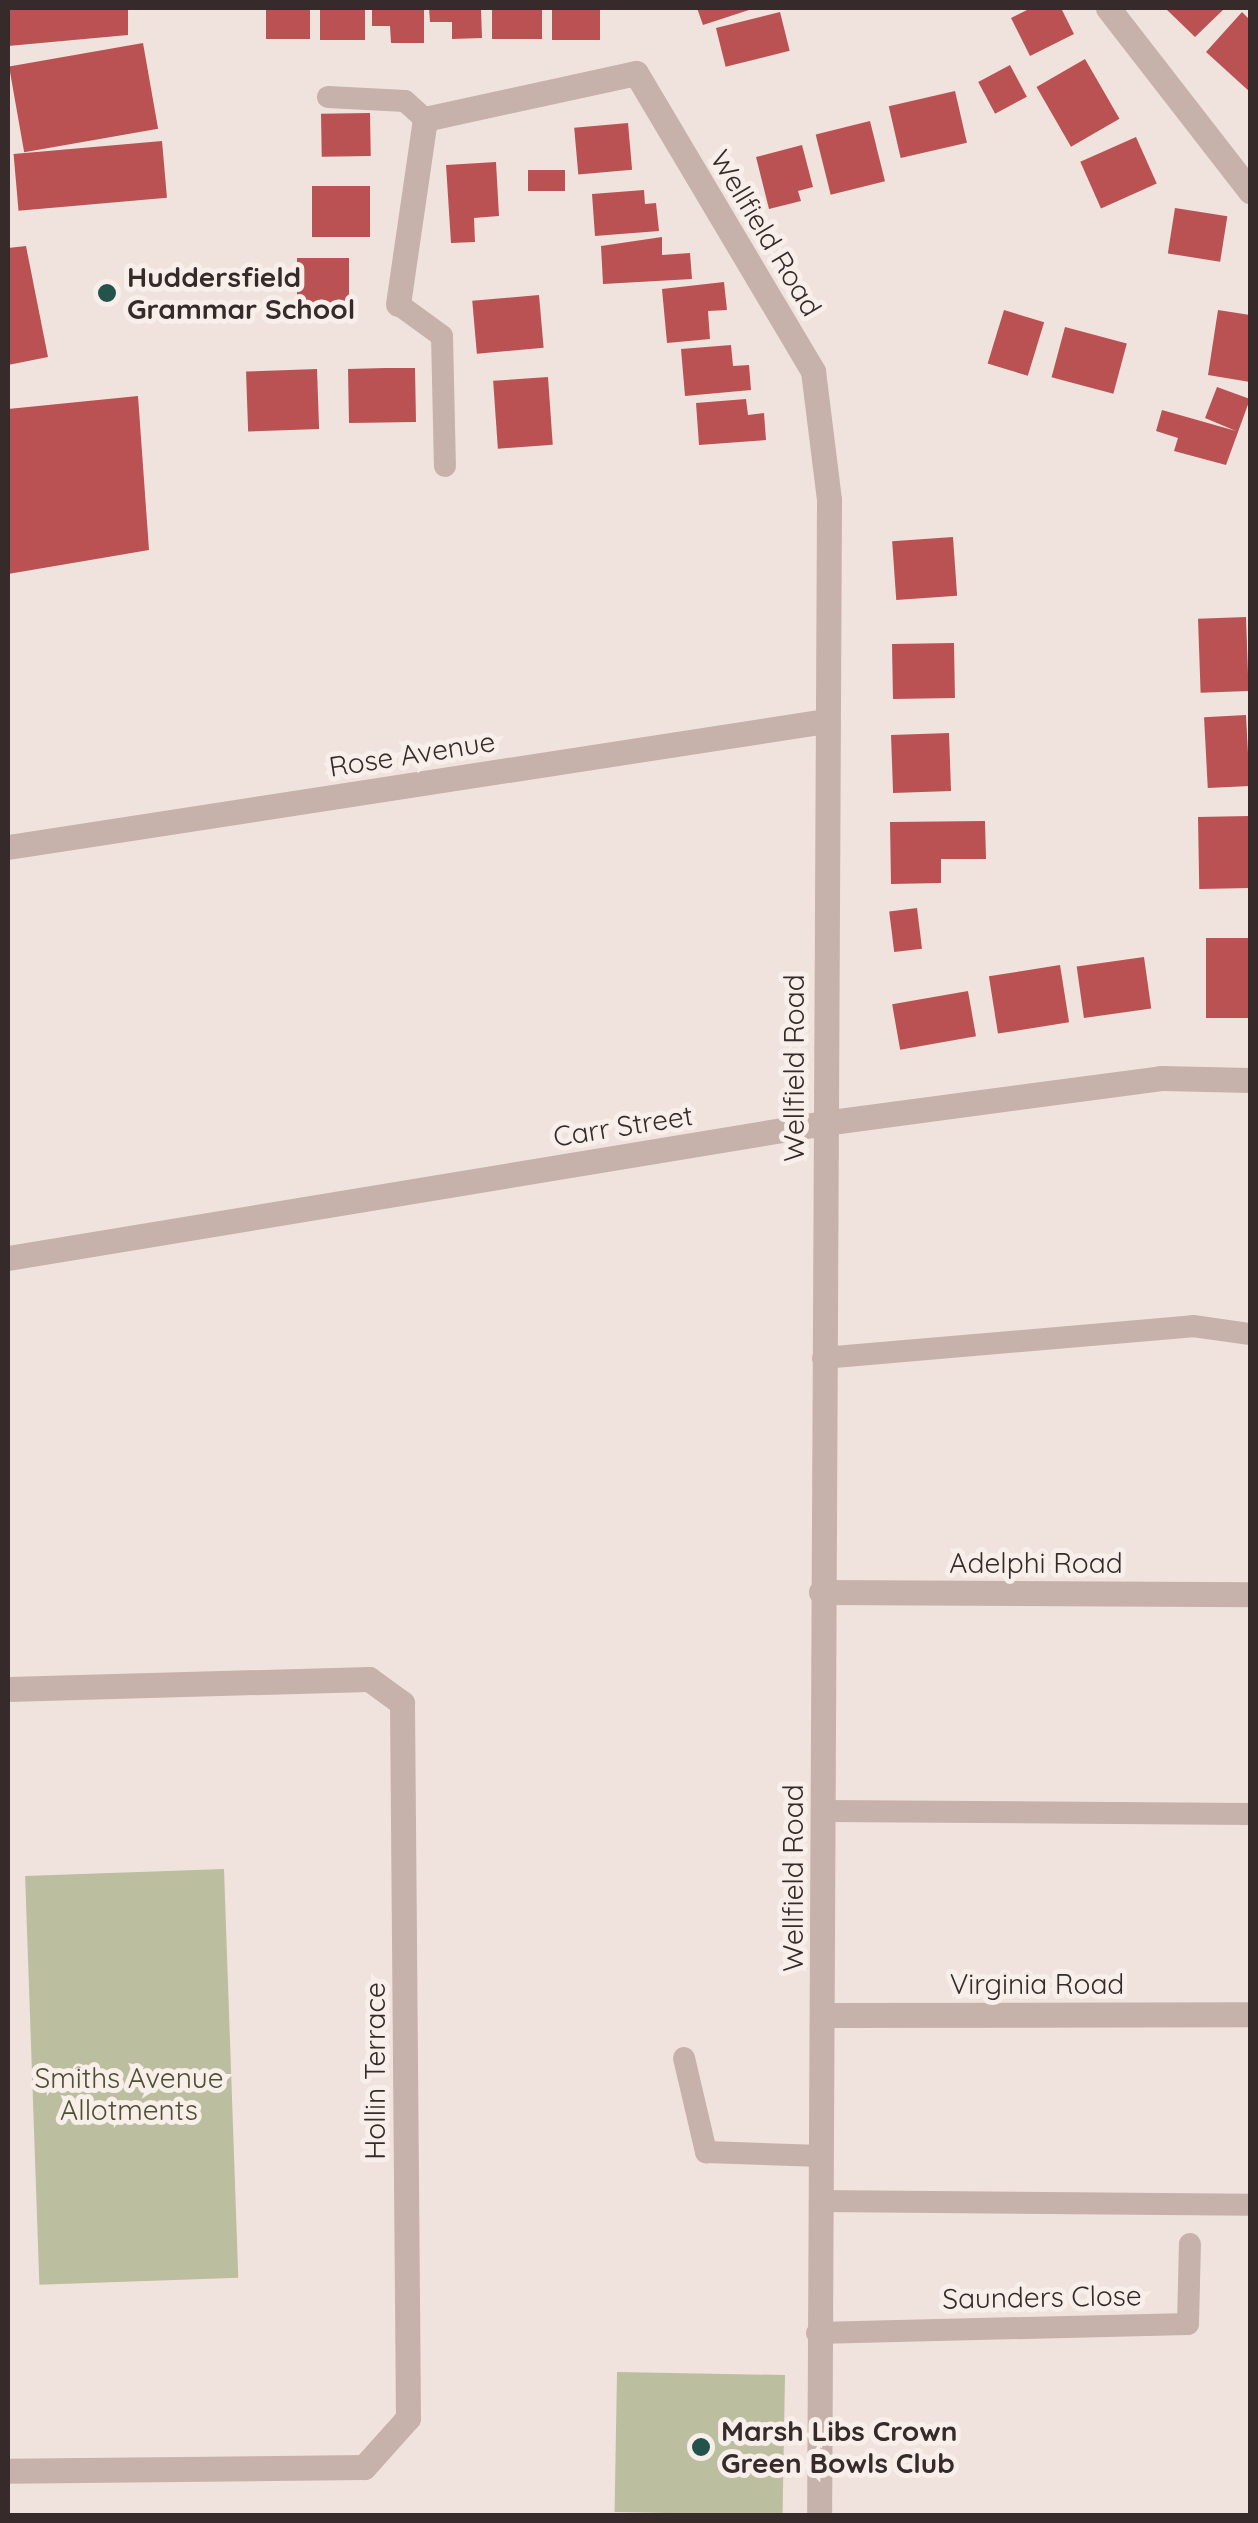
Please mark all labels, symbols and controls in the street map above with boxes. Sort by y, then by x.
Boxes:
street label: Wellfield Road [703,144,829,322]
place label: Huddersfield Grammar School [127,260,355,326]
marker: Huddersfield Grammar School [96,282,118,304]
street label: Rose Avenue [326,724,498,784]
street label: Wellfield Road [777,974,811,1162]
street label: Carr Street [551,1098,695,1154]
street label: Adelphi Road [949,1546,1123,1580]
street label: Wellfield Road [776,1784,810,1972]
street label: Virginia Road [950,1967,1124,2001]
street label: Hollin Terrace [358,1982,392,2160]
park label: Smiths Avenue Allotments [34,2061,224,2127]
street label: Saunders Close [942,2278,1142,2316]
place label: Marsh Libs Crown Green Bowls Club [721,2414,957,2480]
marker: Marsh Libs Crown Green Bowls Club [690,2436,712,2458]

